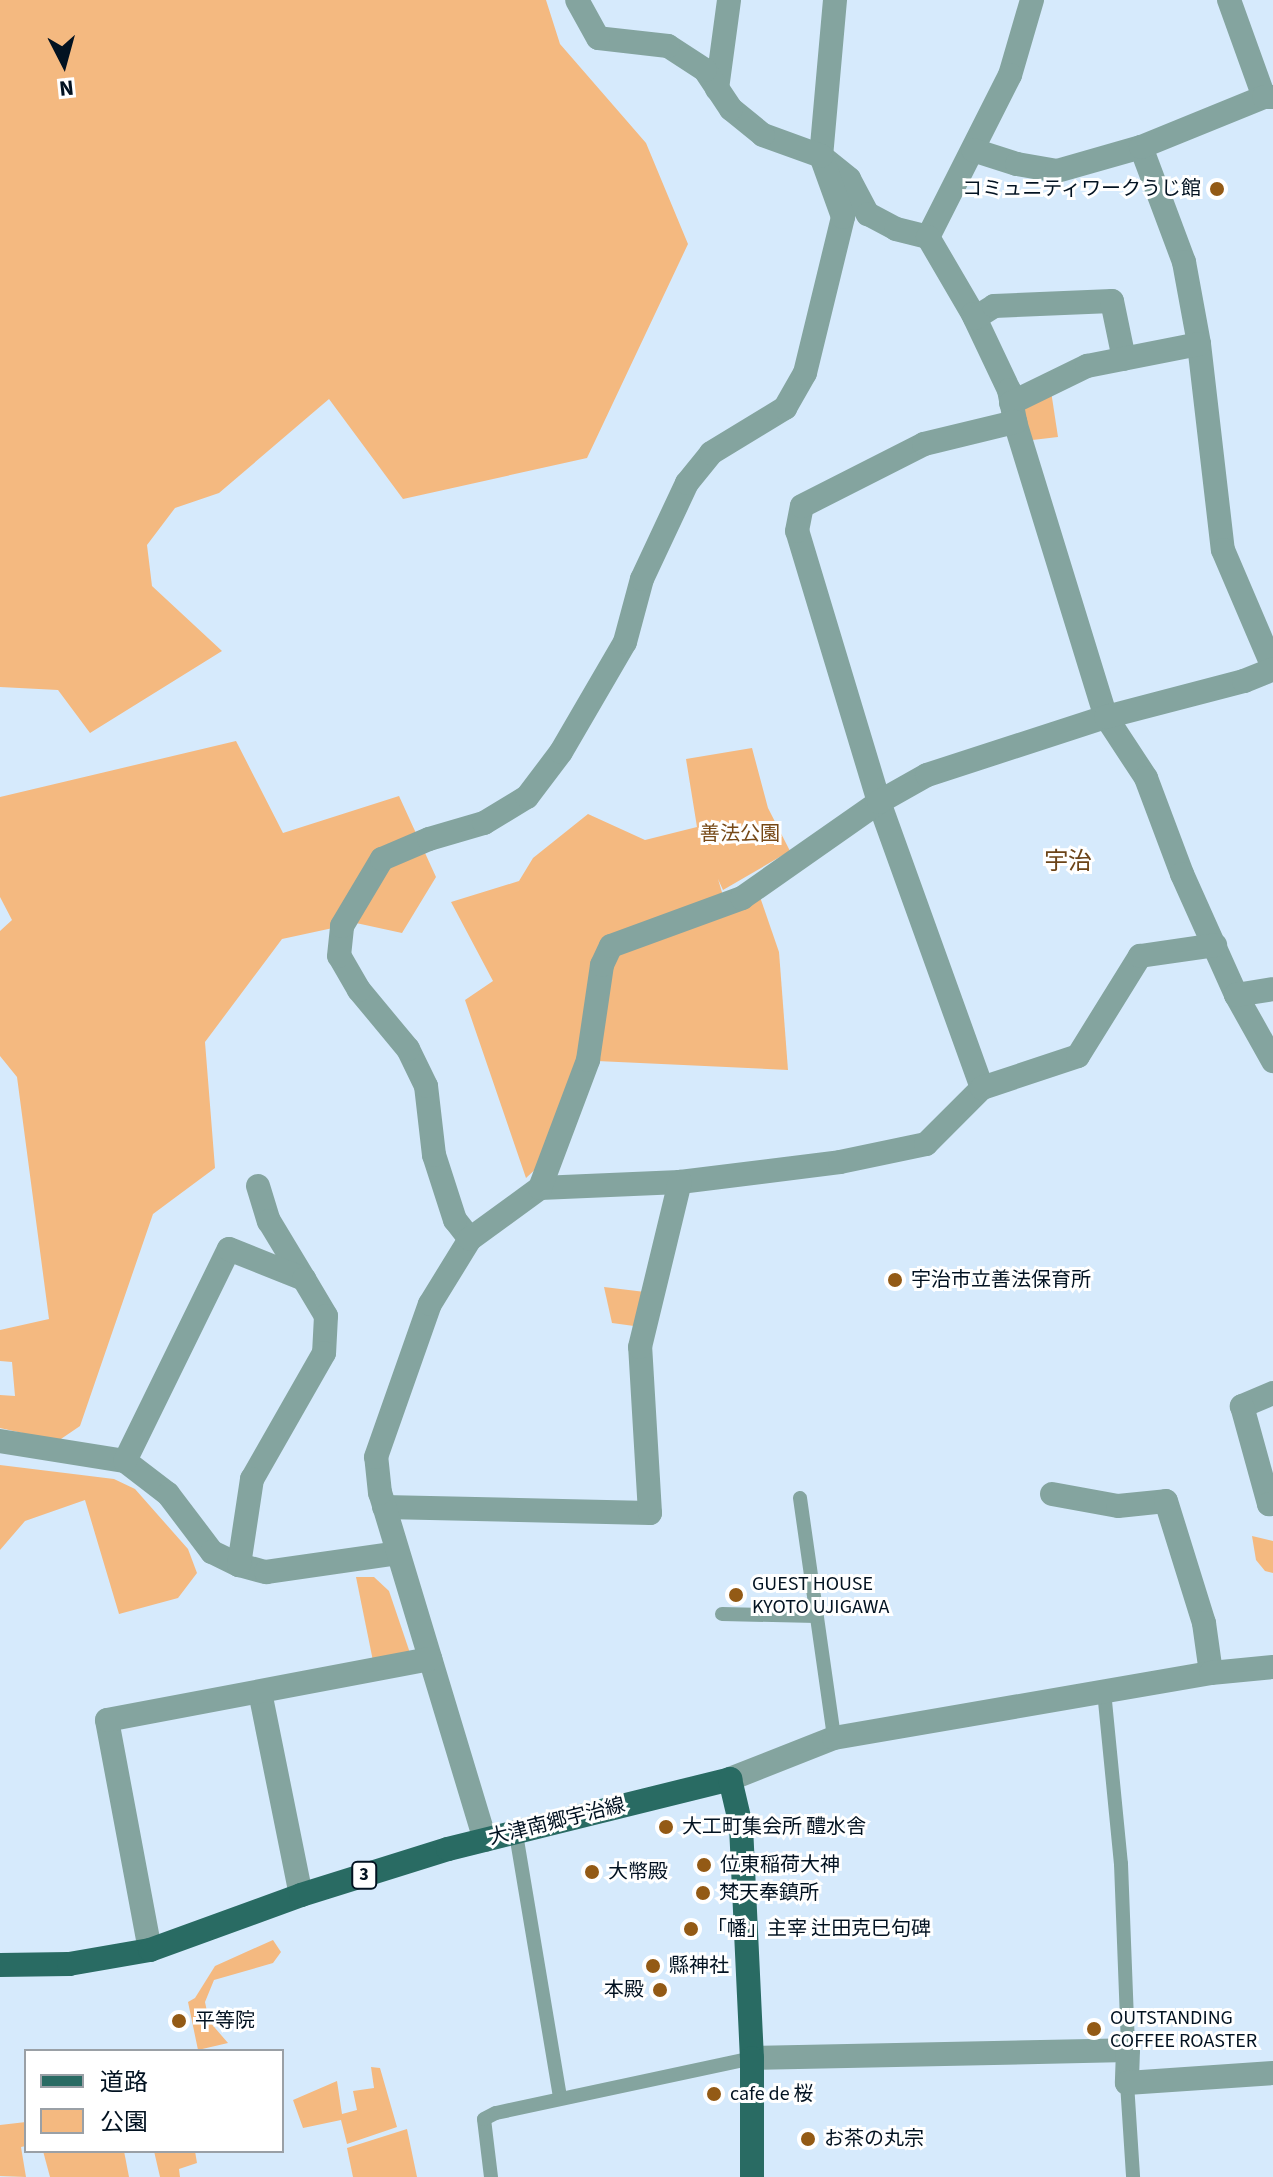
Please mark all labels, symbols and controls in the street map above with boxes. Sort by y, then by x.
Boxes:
north arrow [24,24,104,104]
text: N [58,71,75,105]
place label: コミュニティワークうじ館 [961,177,1201,201]
marker: コミュニティワークうじ館 [1208,180,1226,198]
park label: 善法公園 [700,822,780,846]
district label: 宇治 [1044,848,1092,876]
place label: 宇治市立善法保育所 [911,1268,1091,1292]
marker: 宇治市立善法保育所 [886,1271,904,1289]
place label: GUEST HOUSE KYOTO UJIGAWA [752,1572,889,1619]
marker: GUEST HOUSE KYOTO UJIGAWA [727,1586,745,1604]
street label: 大津南郷宇治線 [486,1793,628,1851]
place label: 大工町集会所 醴水舎 [682,1815,866,1839]
marker: 大工町集会所 醴水舎 [657,1818,675,1836]
place label: 位東稲荷大神 [720,1853,840,1877]
marker: 位東稲荷大神 [695,1856,713,1874]
place label: 大幣殿 [608,1860,668,1884]
road number: 3 [350,1861,378,1889]
marker: 大幣殿 [583,1863,601,1881]
place label: 梵天奉鎮所 [719,1881,819,1905]
marker: 梵天奉鎮所 [694,1884,712,1902]
place label: 「幡」主宰 辻田克巳句碑 [707,1917,931,1941]
marker: 「幡」主宰 辻田克巳句碑 [682,1920,700,1938]
place label: 縣神社 [669,1954,729,1978]
marker: 縣神社 [644,1957,662,1975]
place label: 本殿 [604,1978,644,2002]
marker: 本殿 [651,1981,669,1999]
place label: OUTSTANDING COFFEE ROASTER [1110,2006,1257,2053]
place label: 平等院 [195,2009,255,2033]
marker: 平等院 [170,2012,188,2030]
marker: OUTSTANDING COFFEE ROASTER [1085,2020,1103,2038]
legend [24,2049,284,2153]
text: 道路 [100,2065,148,2100]
place label: cafe de 桜 [730,2082,814,2106]
marker: cafe de 桜 [705,2085,723,2103]
text: 公園 [100,2105,148,2140]
place label: お茶の丸宗 [824,2127,924,2151]
marker: お茶の丸宗 [799,2130,817,2148]

